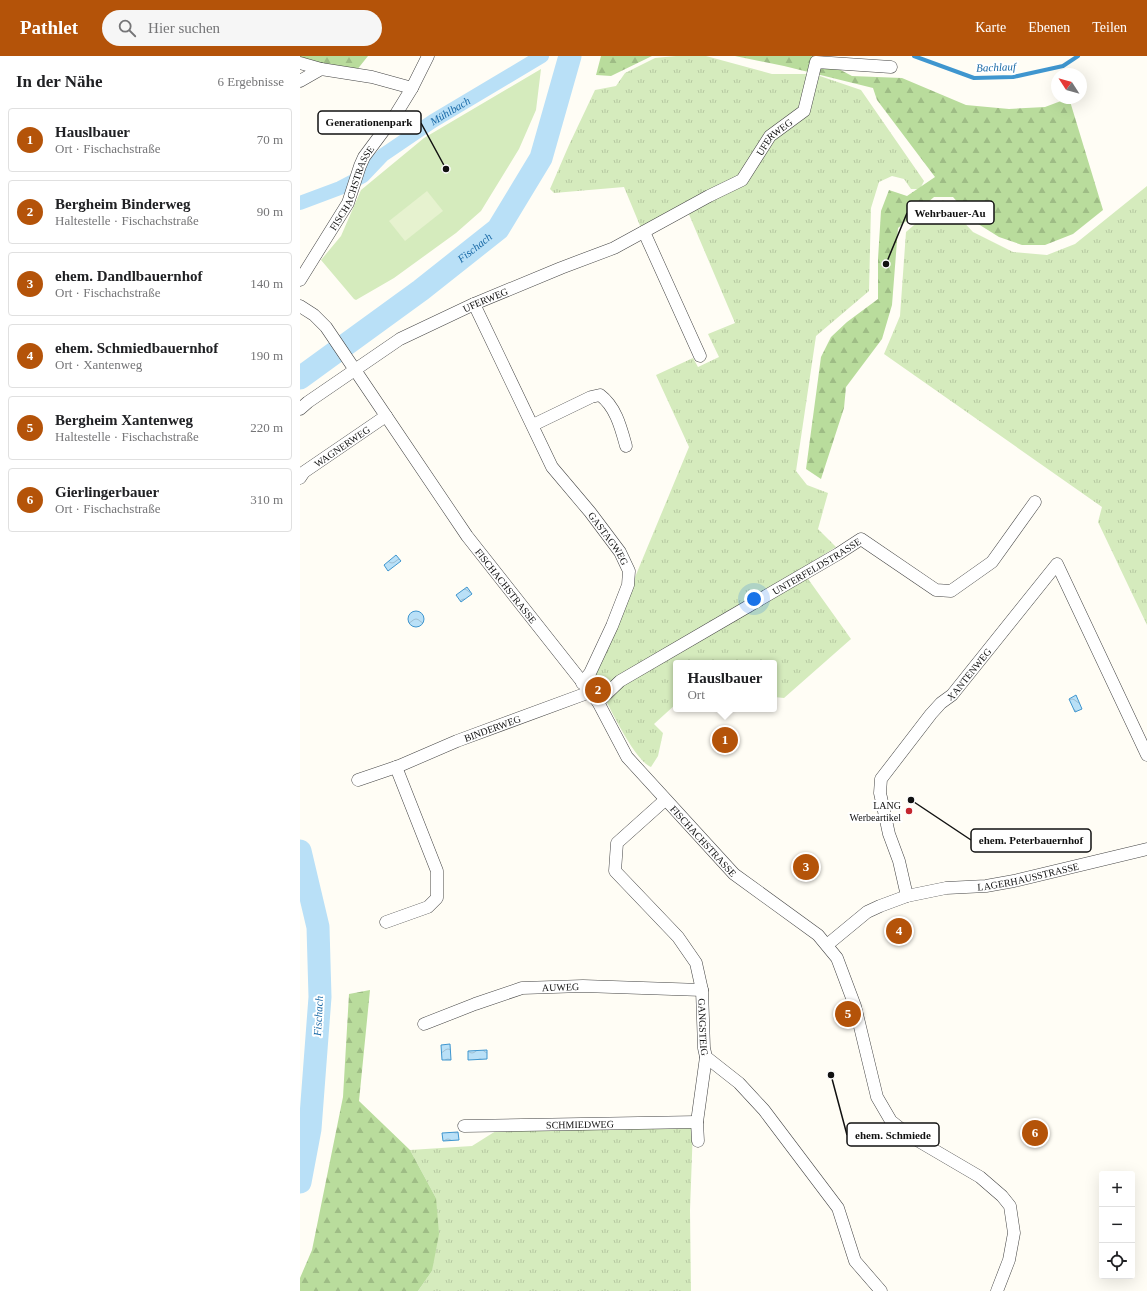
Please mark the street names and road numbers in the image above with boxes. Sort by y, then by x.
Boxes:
street label: UFERWEG [754,116,794,157]
street label: FISCHACHSTRASSE [327,144,376,232]
street label: UFERWEG [461,285,509,314]
street label: WAGNERWEG [312,423,372,469]
street label: GASTAGWEG [586,510,631,567]
street label: UNTERFELDSTRASSE [770,535,863,597]
street label: FISCHACHSTRASSE [473,546,539,625]
street label: XANTENWEG [945,646,993,702]
street label: BINDERWEG [462,713,522,743]
street label: FISCHACHSTRASSE [668,803,739,879]
street label: LAGERHAUSSTRASSE [977,860,1080,892]
street label: AUWEG [542,981,579,993]
street label: GANGSTEIG [697,998,711,1057]
street label: SCHMIEDWEG [546,1118,614,1130]

